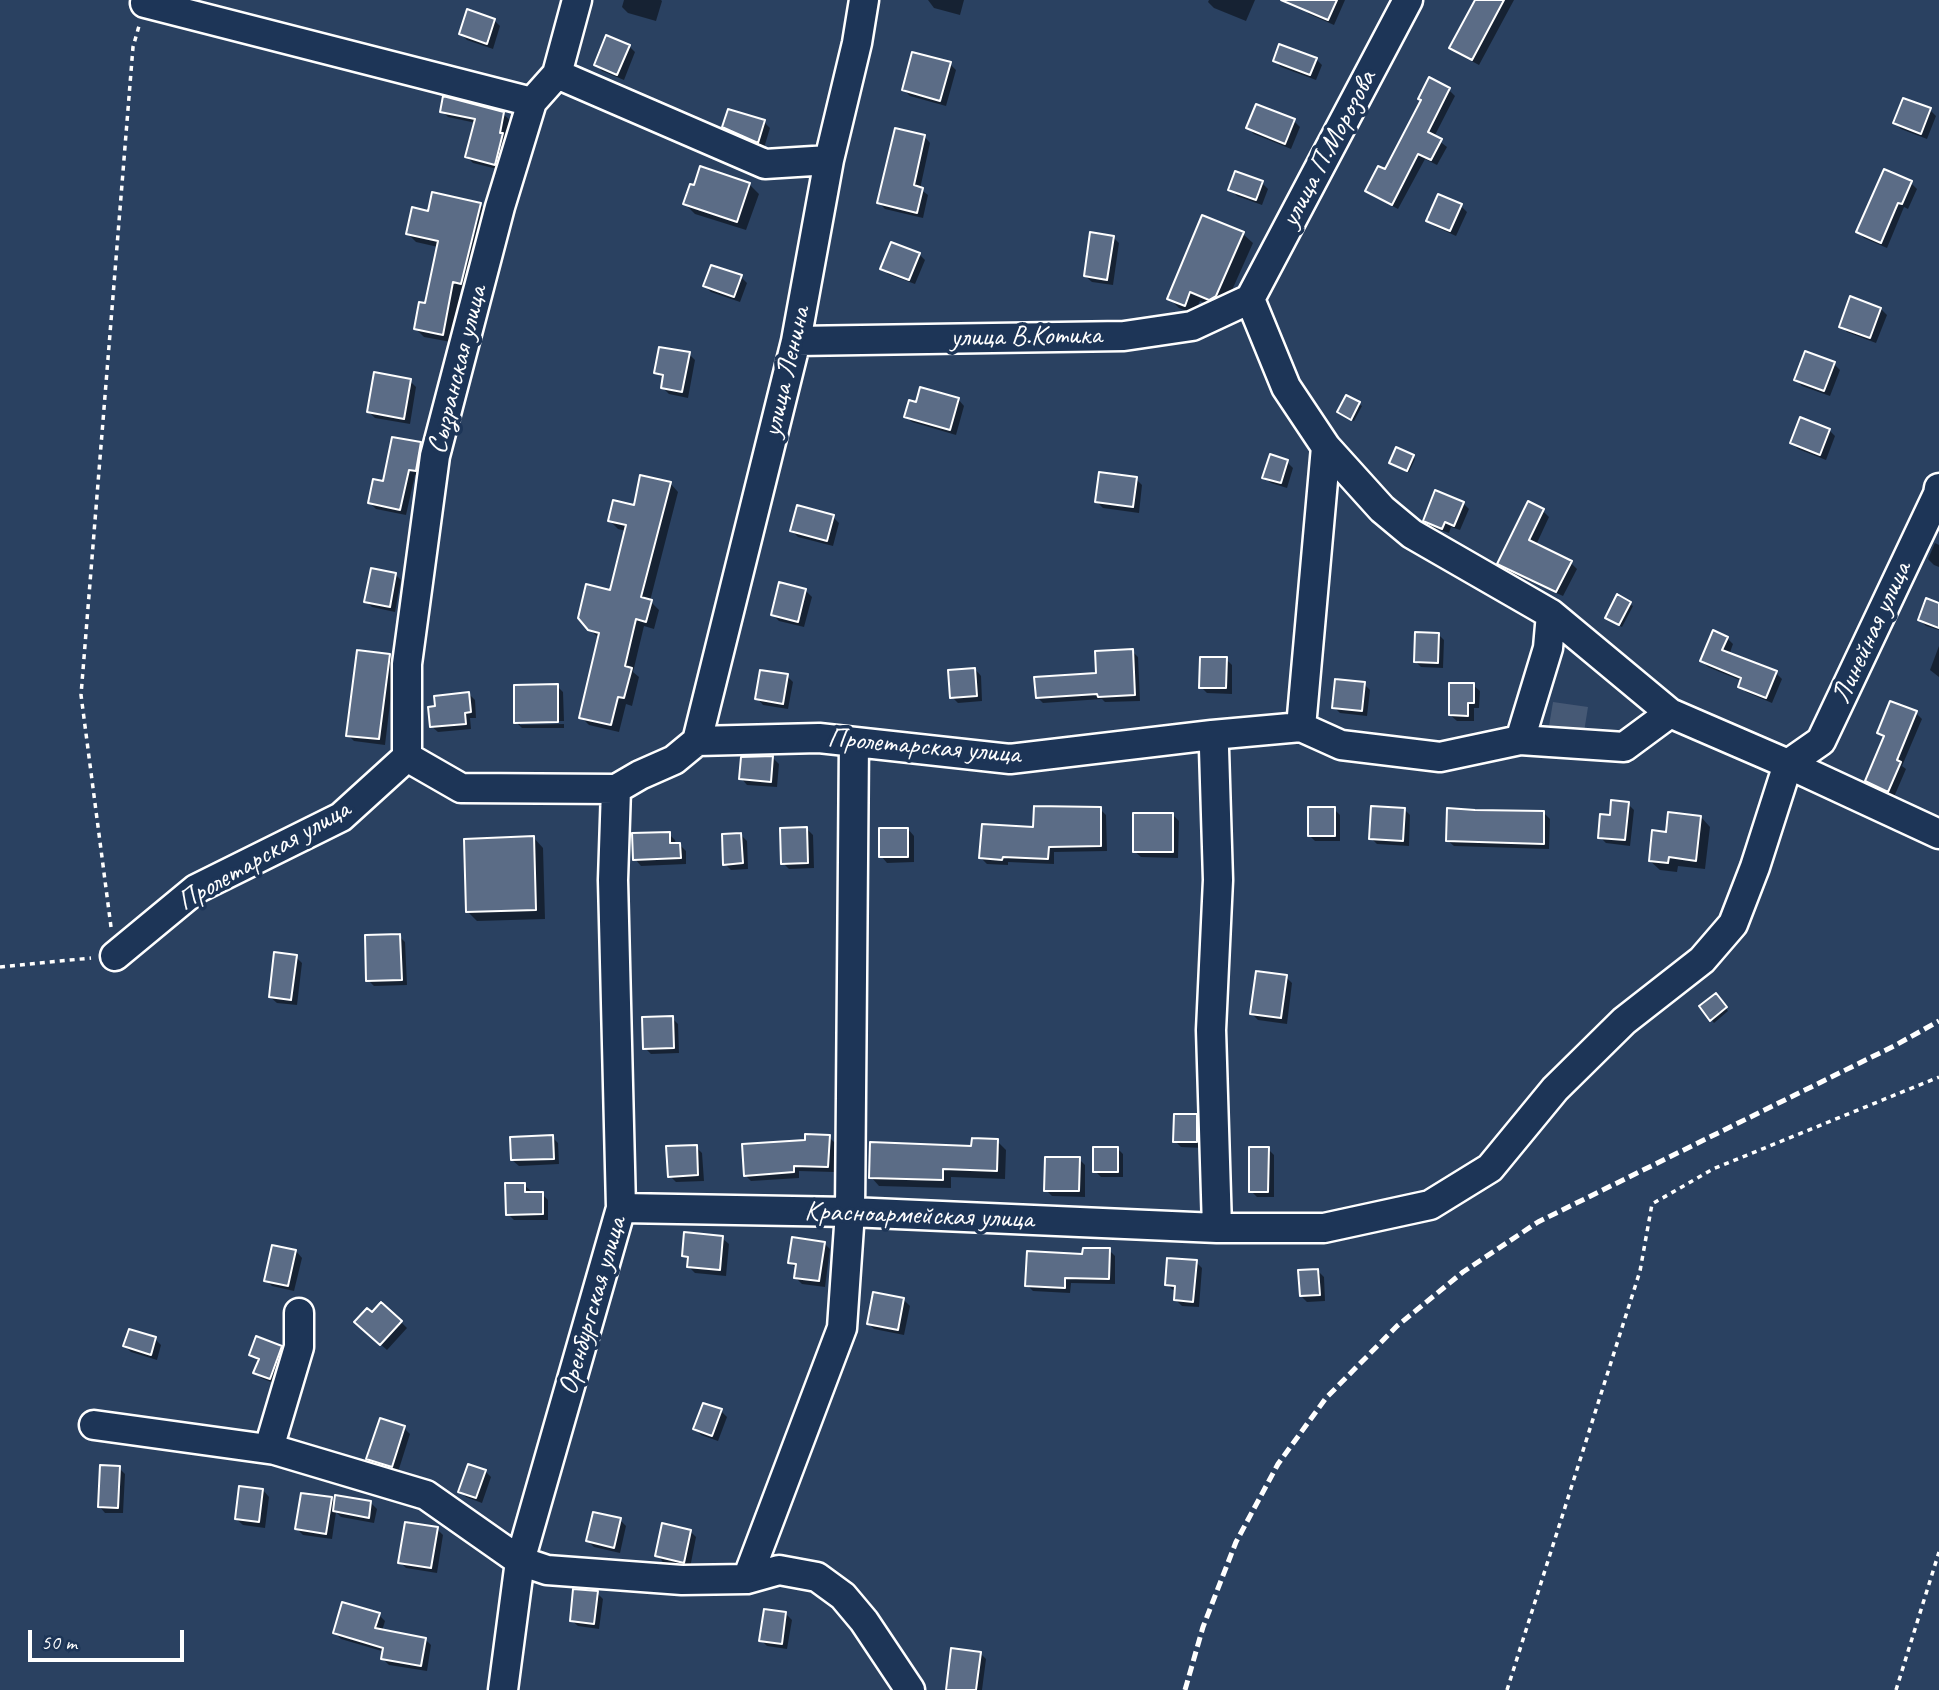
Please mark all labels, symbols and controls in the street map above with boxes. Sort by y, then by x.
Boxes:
street label: улица П.Морозова [1274,65,1384,233]
street label: Сызранская улица [421,283,495,457]
street label: улица Ленина [756,304,818,440]
street label: улица В.Котика [950,319,1102,355]
street label: Линейная улица [1825,557,1919,709]
street label: Пролетарская улица [826,722,1022,772]
street label: Пролетарская улица [172,793,356,919]
street label: Красноармейская улица [804,1195,1034,1237]
street label: Оренбургская улица [552,1213,634,1399]
scale bar [32,1616,187,1660]
text: 50 m [41,1629,77,1655]

